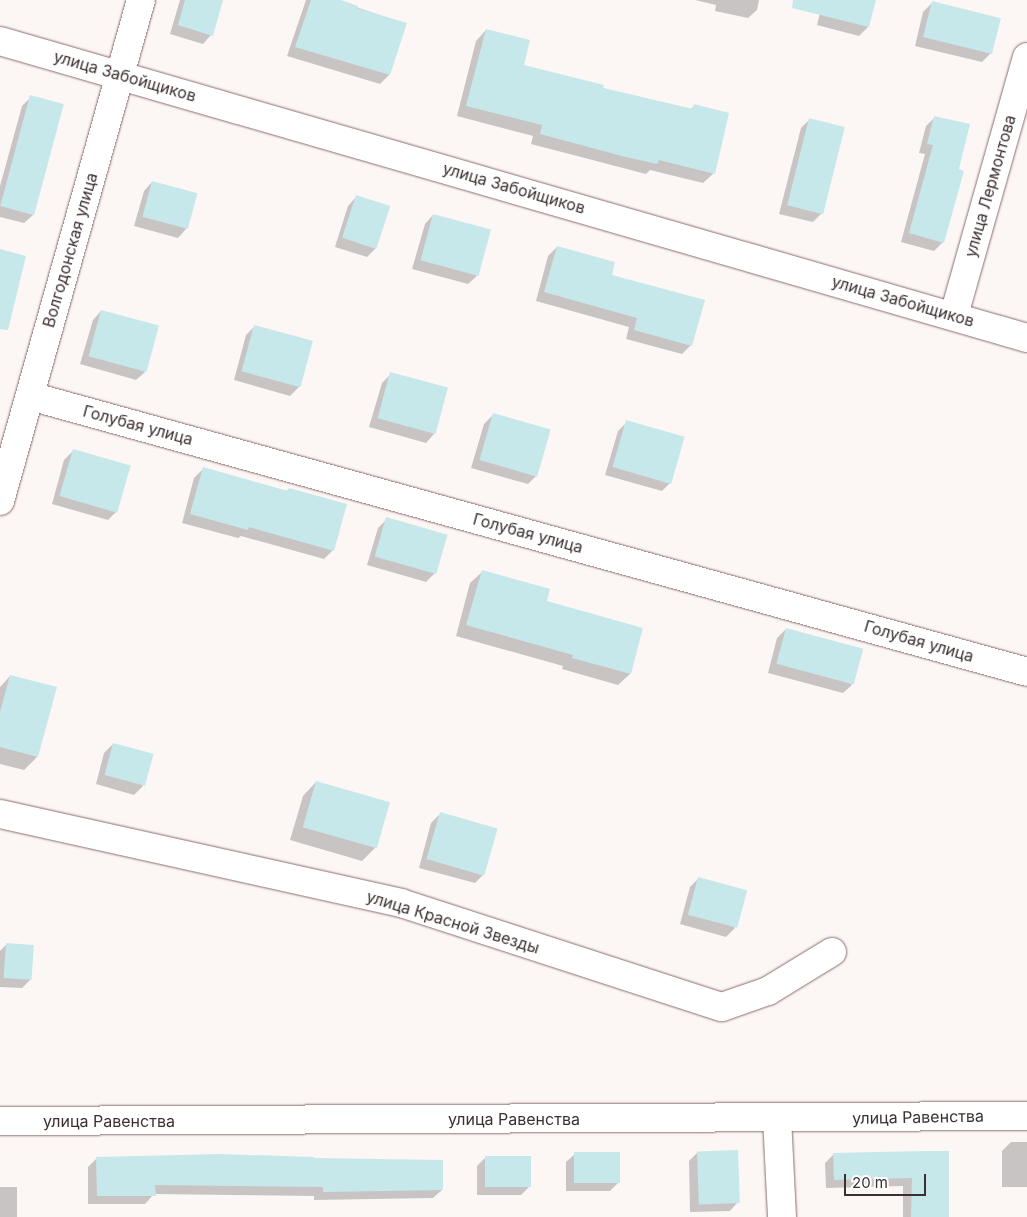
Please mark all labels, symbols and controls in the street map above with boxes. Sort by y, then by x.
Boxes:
street label: улица Забойщиков [52,46,198,106]
street label: улица Лермонтова [960,113,1020,259]
street label: улица Забойщиков [441,158,587,218]
street label: Волгодонская улица [39,170,101,330]
street label: улица Забойщиков [830,271,976,331]
street label: Голубая улица [81,401,195,449]
street label: Голубая улица [471,509,585,557]
street label: Голубая улица [862,616,976,666]
street label: улица Красной Звезды [364,887,542,957]
street label: улица Равенства [852,1106,984,1128]
street label: улица Равенства [448,1109,580,1129]
street label: улица Равенства [43,1111,175,1131]
scale bar [847,1164,930,1196]
text: 20 m [852,1173,888,1192]

